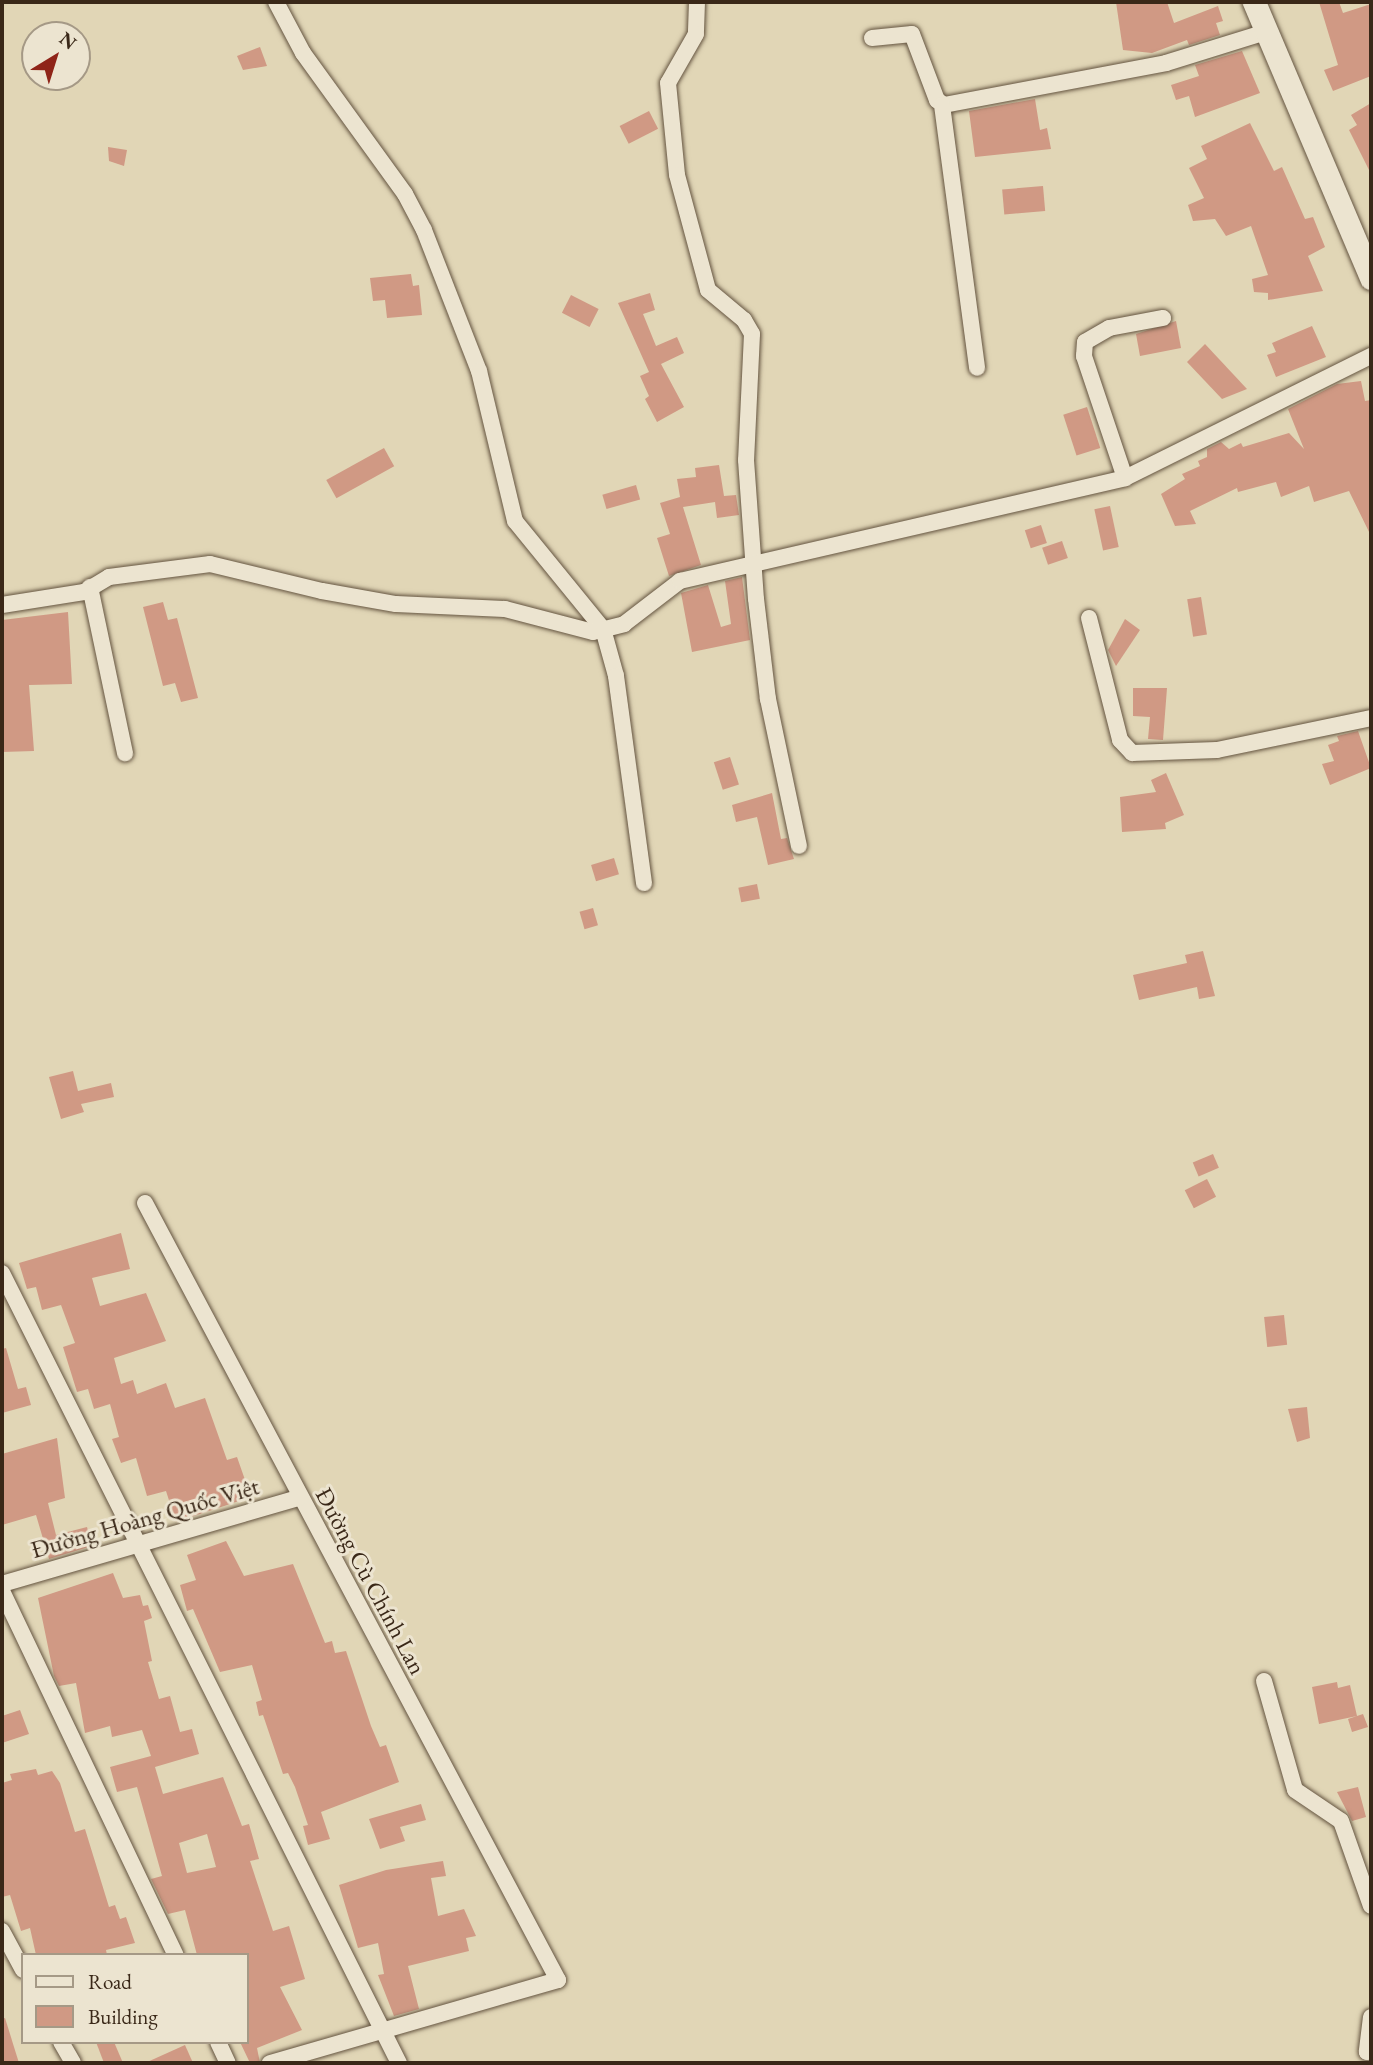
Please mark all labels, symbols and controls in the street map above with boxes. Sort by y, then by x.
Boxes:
north arrow [21,21,91,91]
text: N [54,26,82,55]
street label: Đường Hoàng Quốc Việt [28,1472,262,1564]
street label: Đường Cù Chính Lan [310,1483,432,1679]
legend [21,1953,248,2044]
text: Road [88,1968,132,1995]
text: Building [88,2003,158,2030]

